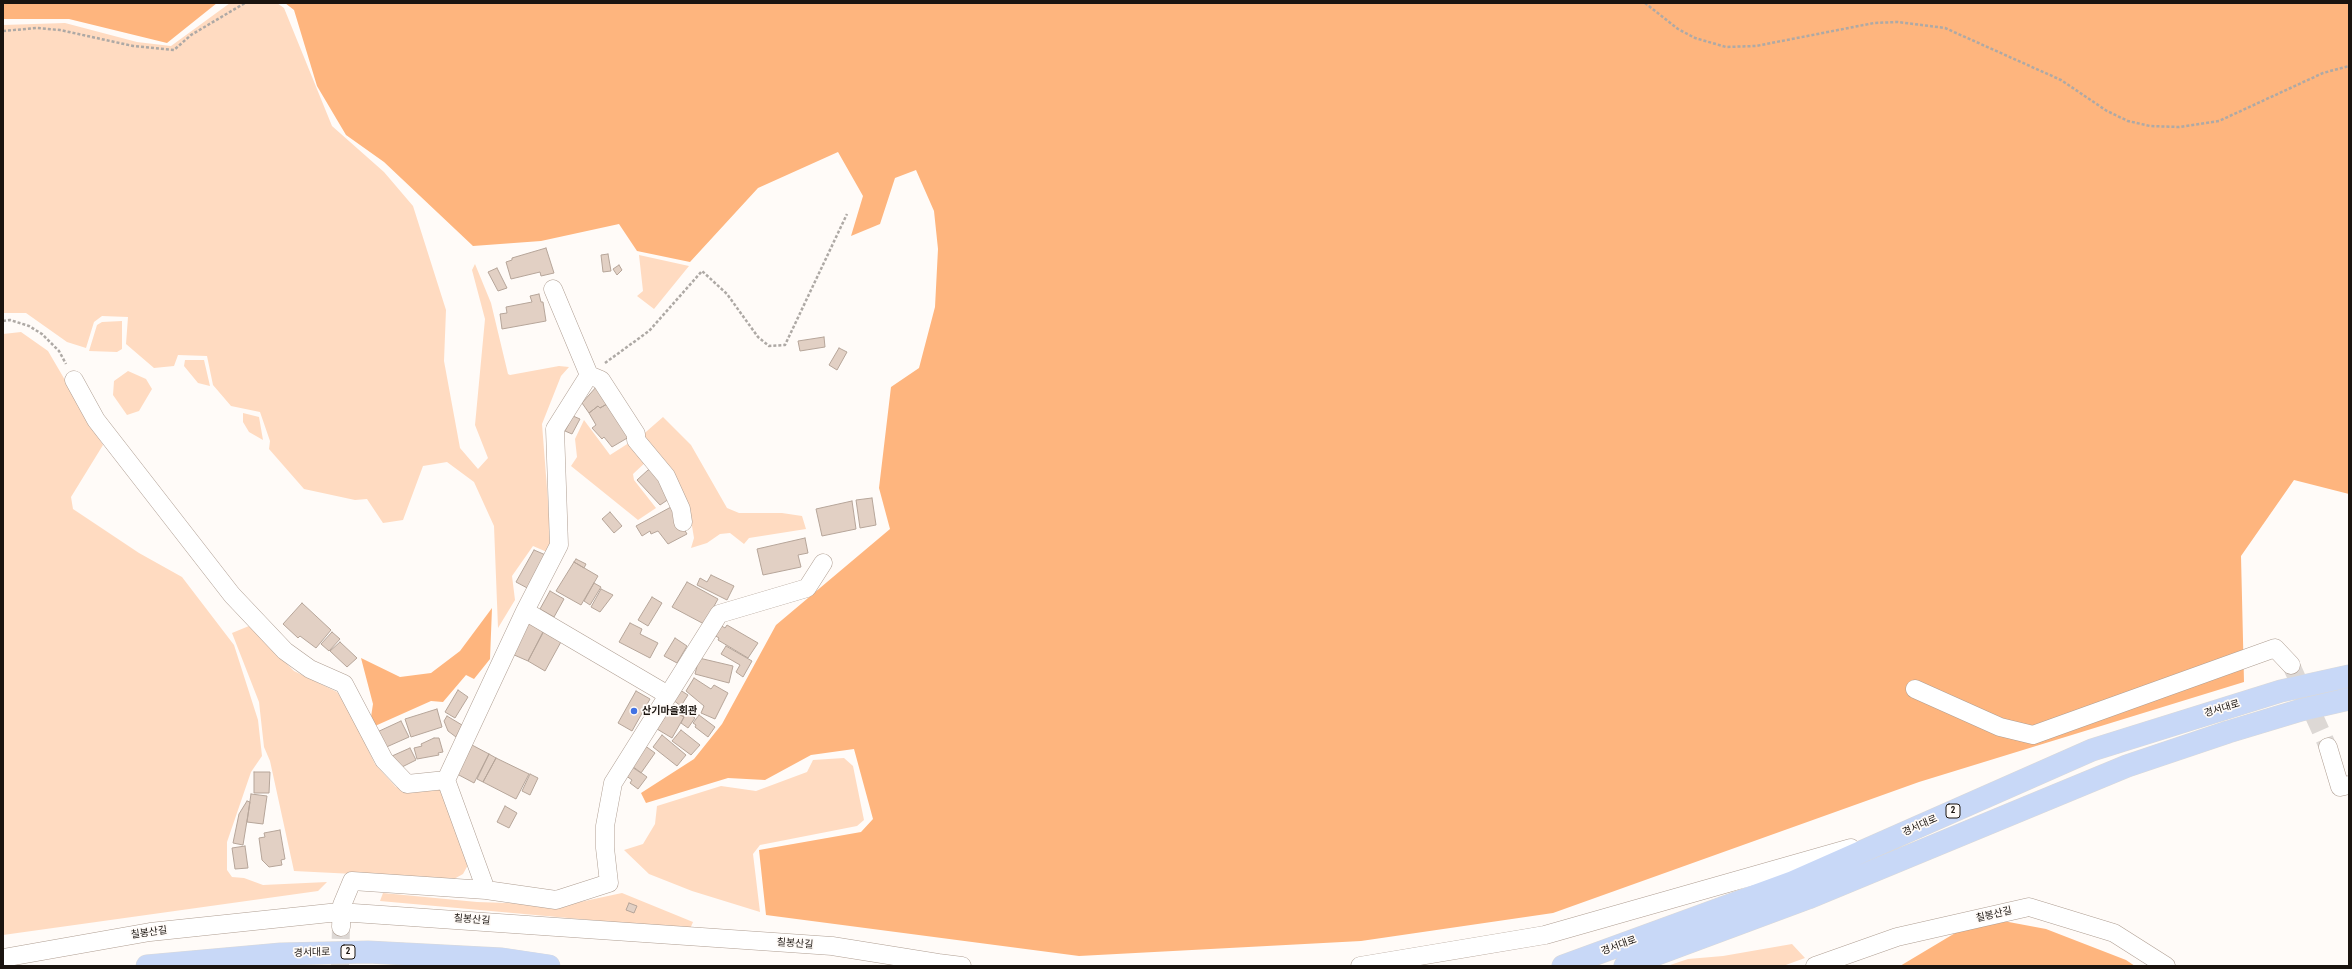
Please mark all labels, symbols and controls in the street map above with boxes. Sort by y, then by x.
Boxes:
street label: 경서대로 [2203,698,2241,720]
place label: 산기마을회관 [642,705,697,717]
marker: 산기마을회관 [629,706,639,716]
road number: 2 [1946,804,1960,818]
street label: 경서대로 [1901,813,1939,839]
street label: 칠봉산길 [1975,905,2013,925]
street label: 칠봉산길 [453,913,491,927]
street label: 칠봉산길 [130,924,168,942]
street label: 경서대로 [1600,934,1638,958]
street label: 칠봉산길 [776,937,814,951]
road number: 2 [341,945,355,959]
street label: 경서대로 [293,946,331,960]

